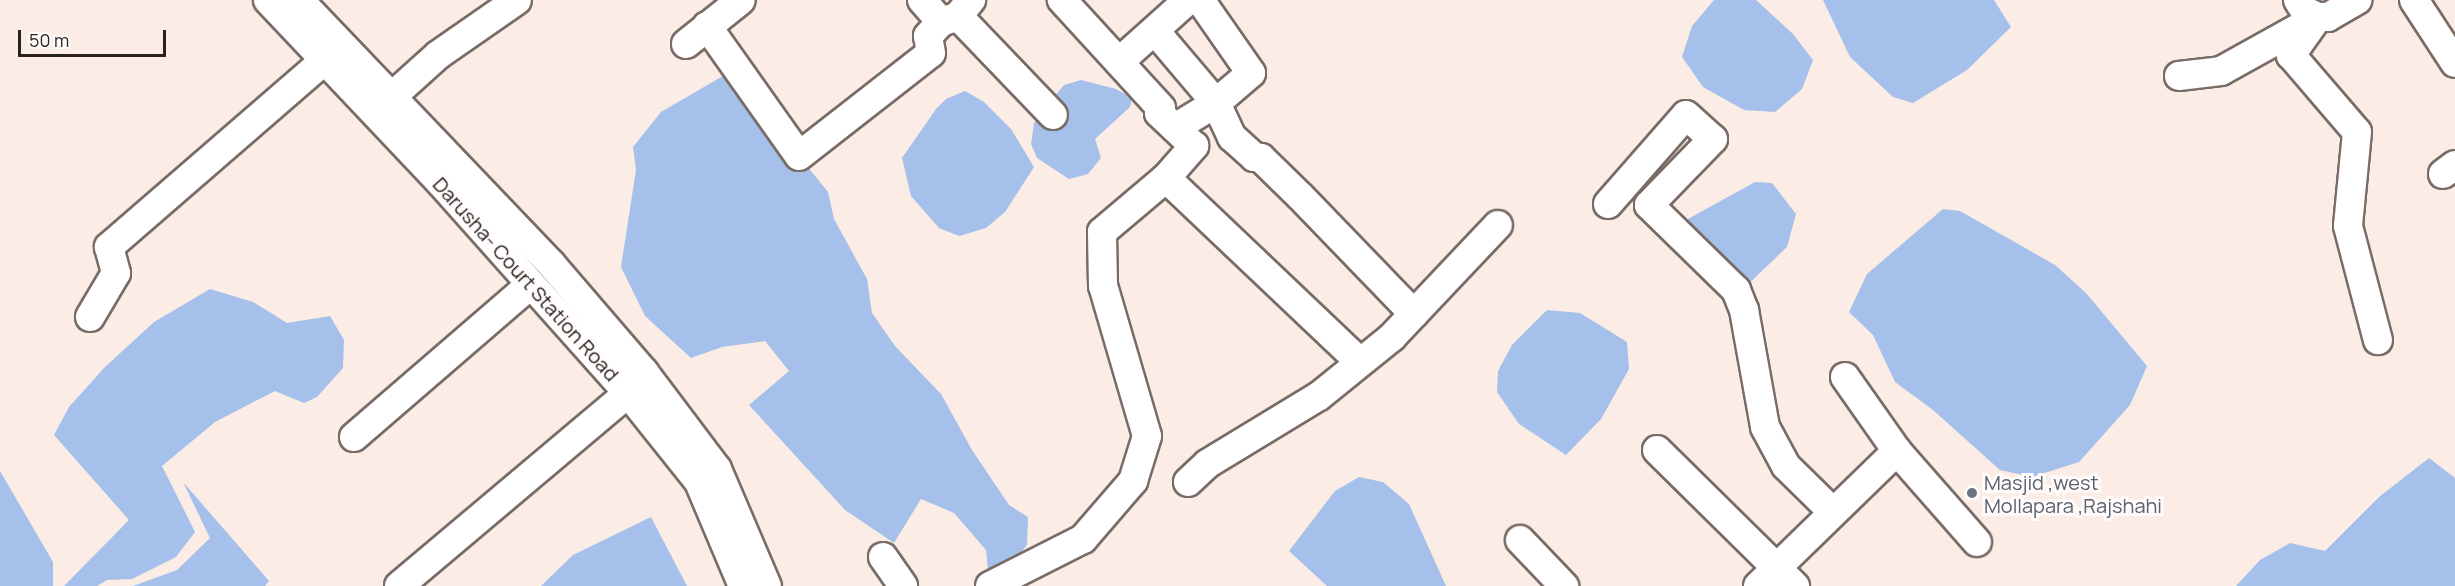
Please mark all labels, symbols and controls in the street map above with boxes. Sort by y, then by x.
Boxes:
scale bar [21,18,170,56]
text: 50 m [29,28,69,52]
street label: Darusha- Court Station Road [428,172,624,386]
place label: Masjid ,west Mollapara ,Rajshahi [1984,470,2162,517]
marker: Masjid ,west Mollapara ,Rajshahi [1965,486,1979,500]

